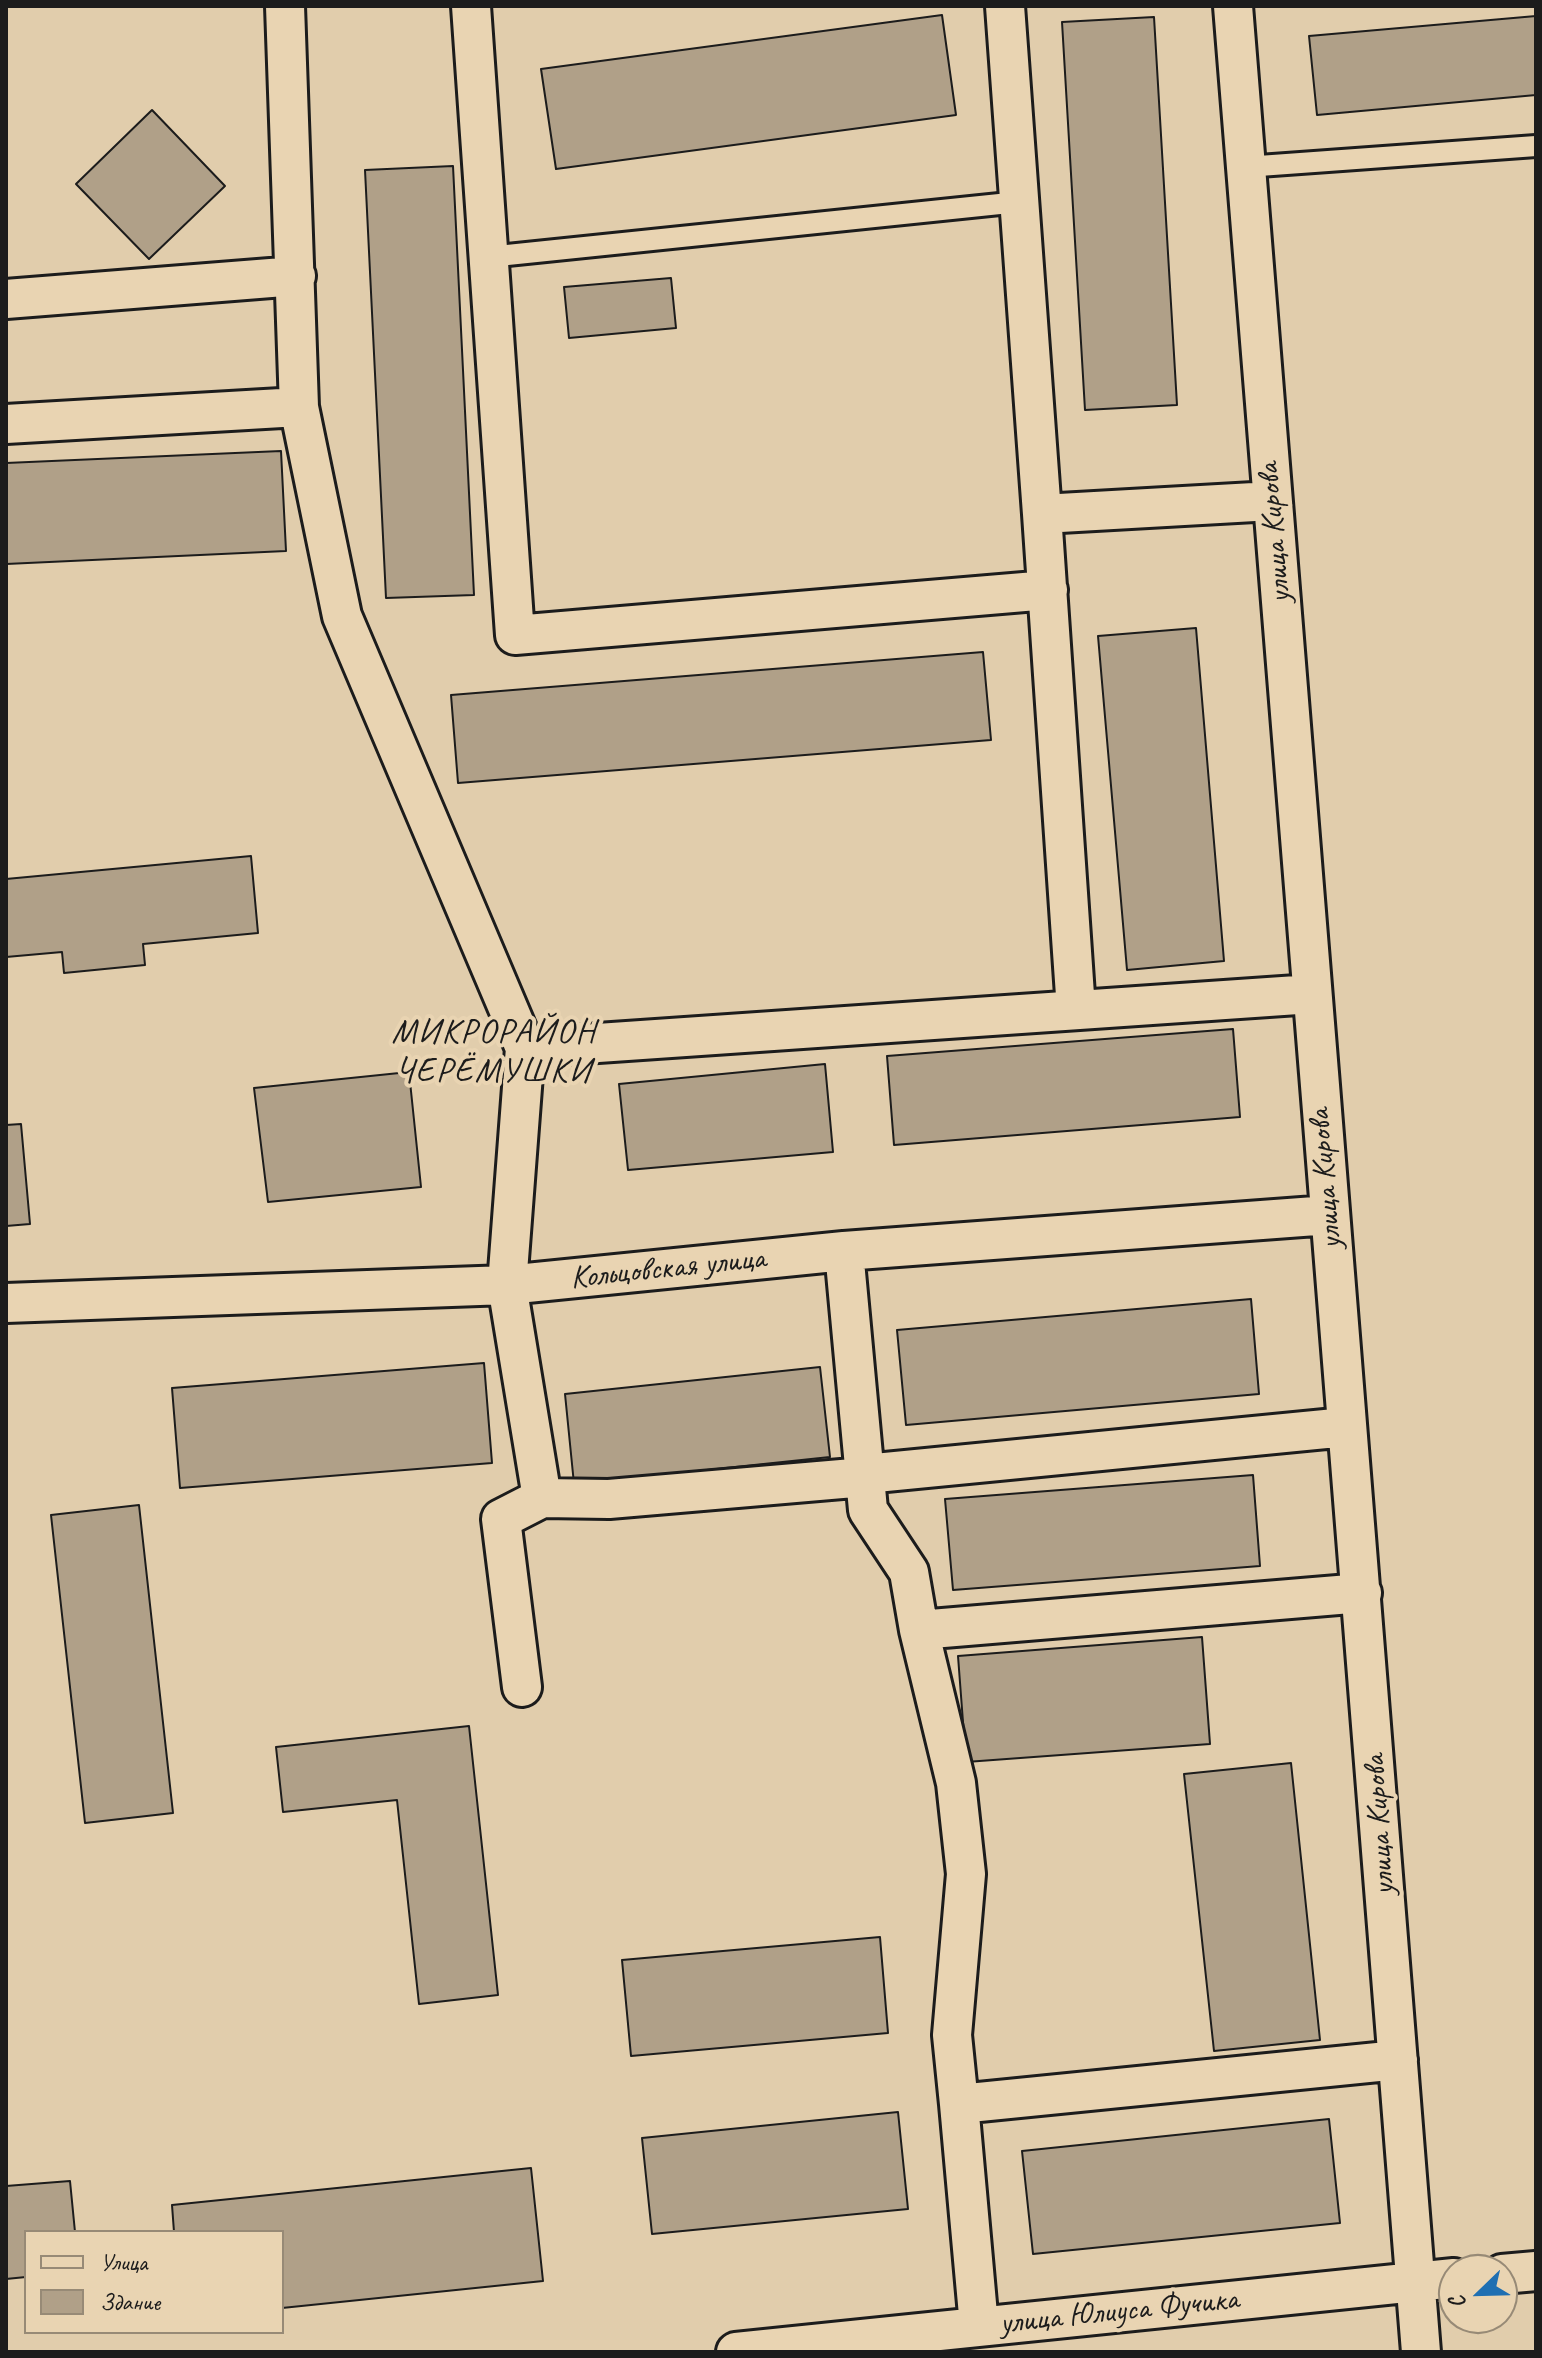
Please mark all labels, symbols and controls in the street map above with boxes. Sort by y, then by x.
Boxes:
street label: улица Кирова [1250,461,1300,605]
district label: МИКРОРАЙОН ЧЕРЁМУШКИ [391,1013,597,1092]
street label: улица Кирова [1301,1107,1351,1251]
street label: Кольцовская улица [569,1240,767,1298]
street label: улица Кирова [1356,1753,1404,1897]
legend [24,2230,284,2334]
text: Улица [100,2247,148,2277]
north arrow [1438,2254,1518,2334]
street label: улица Юлиуса Фучика [998,2280,1240,2344]
text: Здание [100,2287,160,2317]
text: С [1443,2292,1473,2313]

